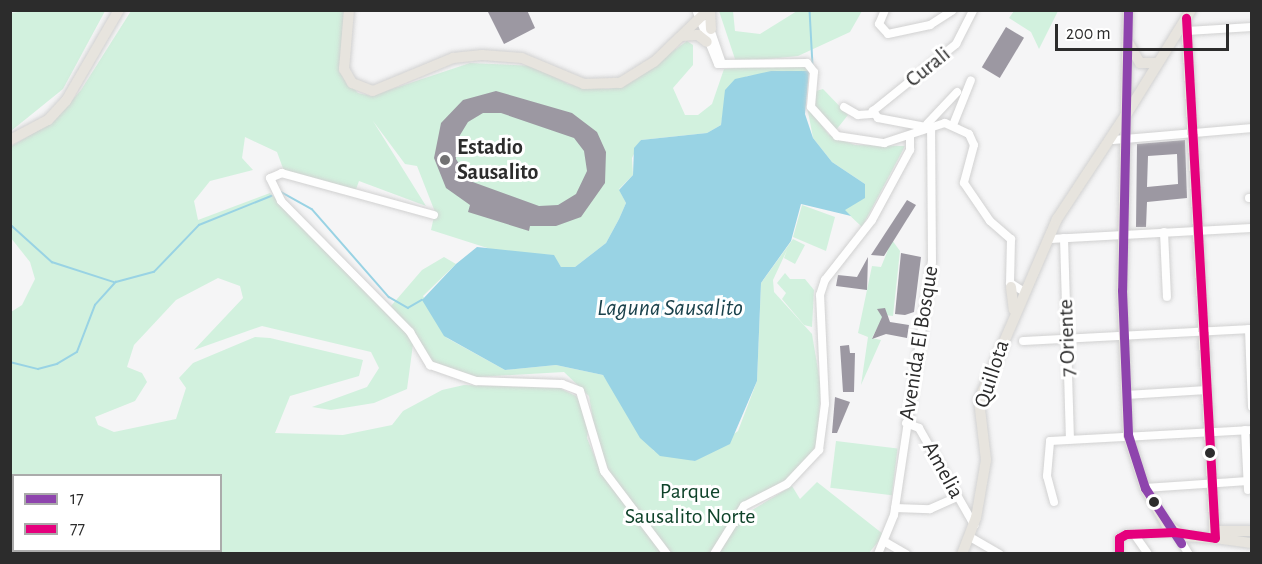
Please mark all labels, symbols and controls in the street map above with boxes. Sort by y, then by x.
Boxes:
scale bar [1058,12,1232,50]
text: 200 m [1066,25,1111,43]
street label: Curali [900,41,956,93]
place label: Estadio Sausalito [457,134,538,186]
marker: Estadio Sausalito [438,153,452,167]
street label: Avenida El Bosque [894,264,944,422]
water label: Laguna Sausalito [597,295,743,323]
street label: 7 Oriente [1052,299,1082,377]
street label: Quillota [969,337,1015,411]
street label: Amelia [917,437,969,503]
unlabelled marker [1204,447,1216,459]
legend [12,474,222,552]
park label: Parque Sausalito Norte [625,478,755,530]
text: 17 [70,490,84,508]
unlabelled marker [1148,496,1160,508]
text: 77 [70,520,85,538]

